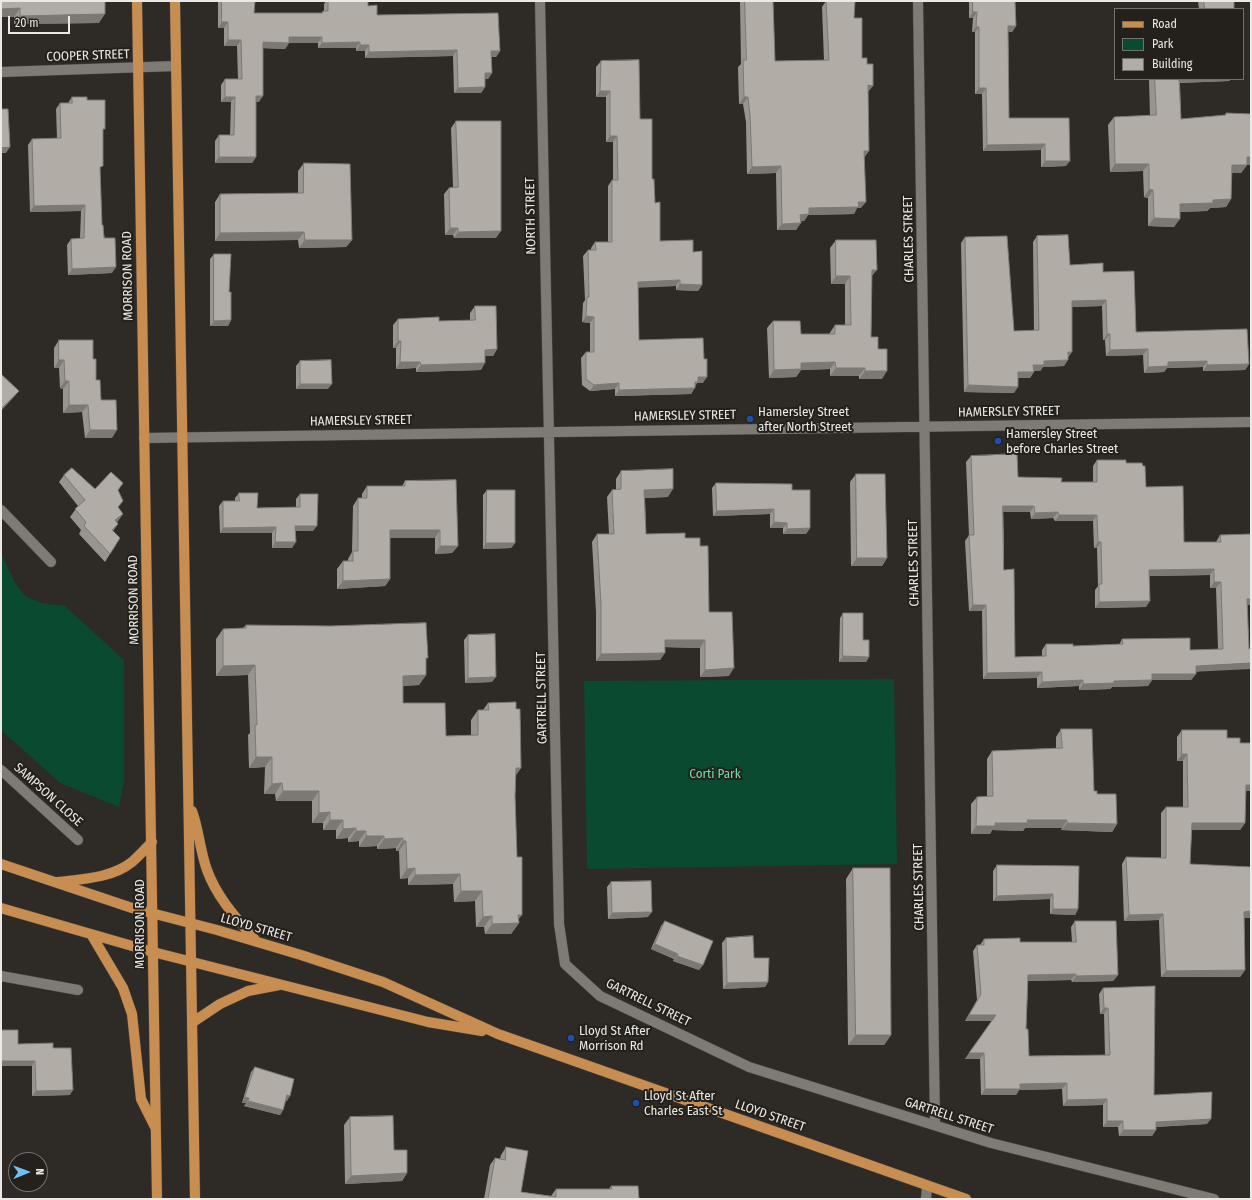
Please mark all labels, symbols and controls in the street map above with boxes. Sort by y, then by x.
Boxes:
scale bar [10,8,72,34]
legend [1114,8,1244,80]
text: 20 m [15,16,39,30]
text: Road [1152,17,1177,31]
text: Park [1152,37,1173,51]
street label: COOPER STREET [46,47,130,65]
text: Building [1152,57,1192,71]
street label: NORTH STREET [523,177,539,255]
street label: CHARLES STREET [900,195,918,283]
street label: MORRISON ROAD [119,231,137,321]
street label: HAMERSLEY STREET [958,403,1060,421]
place label: Hamersley Street after North Street [758,404,852,435]
street label: HAMERSLEY STREET [634,407,736,425]
street label: HAMERSLEY STREET [310,412,412,430]
marker: Hamersley Street after North Street [745,414,755,424]
place label: Hamersley Street before Charles Street [1006,426,1118,457]
marker: Hamersley Street before Charles Street [993,436,1003,446]
street label: CHARLES STREET [905,519,923,607]
street label: MORRISON ROAD [125,555,143,645]
street label: GARTRELL STREET [533,652,551,744]
street label: SAMPSON CLOSE [10,760,86,830]
park label: Corti Park [689,766,741,782]
street label: CHARLES STREET [910,843,928,931]
street label: MORRISON ROAD [132,879,148,969]
street label: LLOYD STREET [219,910,293,946]
street label: GARTRELL STREET [603,976,693,1030]
place label: Lloyd St After Morrison Rd [579,1023,650,1054]
marker: Lloyd St After Morrison Rd [566,1033,576,1043]
place label: Lloyd St After Charles East St [644,1088,722,1119]
street label: GARTRELL STREET [903,1094,995,1138]
street label: LLOYD STREET [733,1097,807,1135]
marker: Lloyd St After Charles East St [631,1098,641,1108]
north arrow [8,1152,48,1192]
text: N [33,1168,46,1175]

